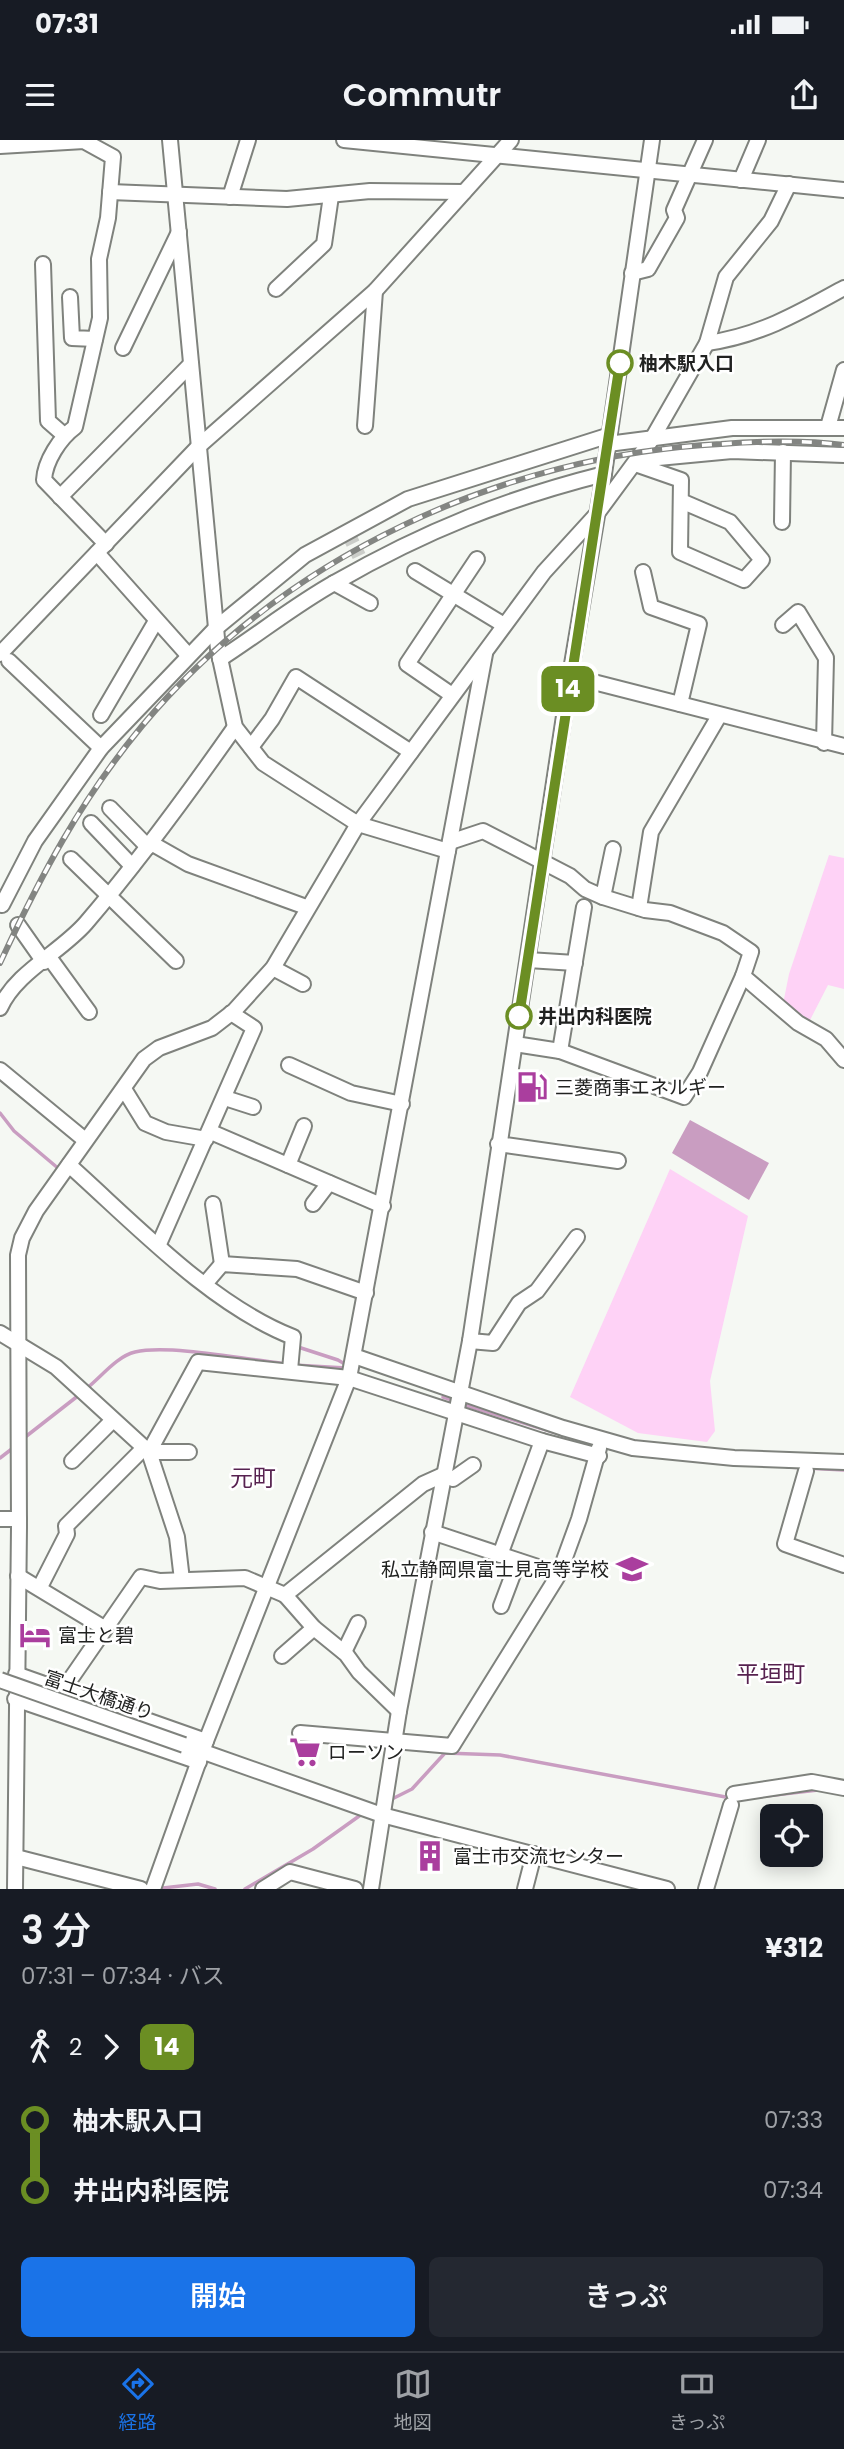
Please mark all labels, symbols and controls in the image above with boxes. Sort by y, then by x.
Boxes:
text: 07:31 [35,6,99,42]
text: Commutr [343,72,501,117]
icon: menu [21,76,59,114]
icon: share [785,76,823,114]
marker: 柚木駅入口 [607,350,633,376]
place label: 柚木駅入口 [639,350,734,377]
line badge: 14 [536,666,600,712]
text: 14 [555,672,581,705]
marker: 井出内科医院 [506,1003,532,1029]
place label: 井出内科医院 [538,1003,652,1030]
fuel station icon: 三菱商事エネルギー [515,1070,549,1104]
place label: 三菱商事エネルギー [555,1074,726,1101]
district label: 元町 [230,1462,276,1494]
school or university icon: 私立静岡県富士見高等学校 [615,1552,649,1586]
place label: 私立静岡県富士見高等学校 [381,1556,609,1583]
hotel icon: 富士と碧 [18,1618,52,1652]
place label: 富士と碧 [58,1622,134,1649]
district label: 平垣町 [737,1658,806,1690]
street label: 富士大橋通り [41,1664,157,1727]
supermarket icon: ローソン [288,1735,322,1769]
place label: ローソン [328,1739,404,1766]
map controls [760,1804,823,1867]
button: locate [760,1804,823,1867]
building icon: 富士市交流センター [413,1839,447,1873]
place label: 富士市交流センター [453,1843,624,1870]
text: 3 分 [21,1904,91,1957]
text: ¥312 [765,1930,823,1966]
text: 07:31 – 07:34 · バス [21,1960,225,1992]
icon: walk [21,2028,59,2066]
icon: forward [92,2028,130,2066]
text: 14 [154,2030,180,2063]
text: 2 [69,2031,82,2063]
text: 柚木駅入口 [73,2103,203,2139]
text: 07:33 [764,2104,823,2136]
text: 井出内科医院 [73,2173,229,2209]
text: 07:34 [763,2174,823,2206]
button: 開始 [21,2257,415,2337]
button: きっぷ [429,2257,823,2337]
tab: 経路 [119,2365,157,2437]
tab: 地図 [394,2365,432,2437]
tab: きっぷ [669,2365,725,2437]

